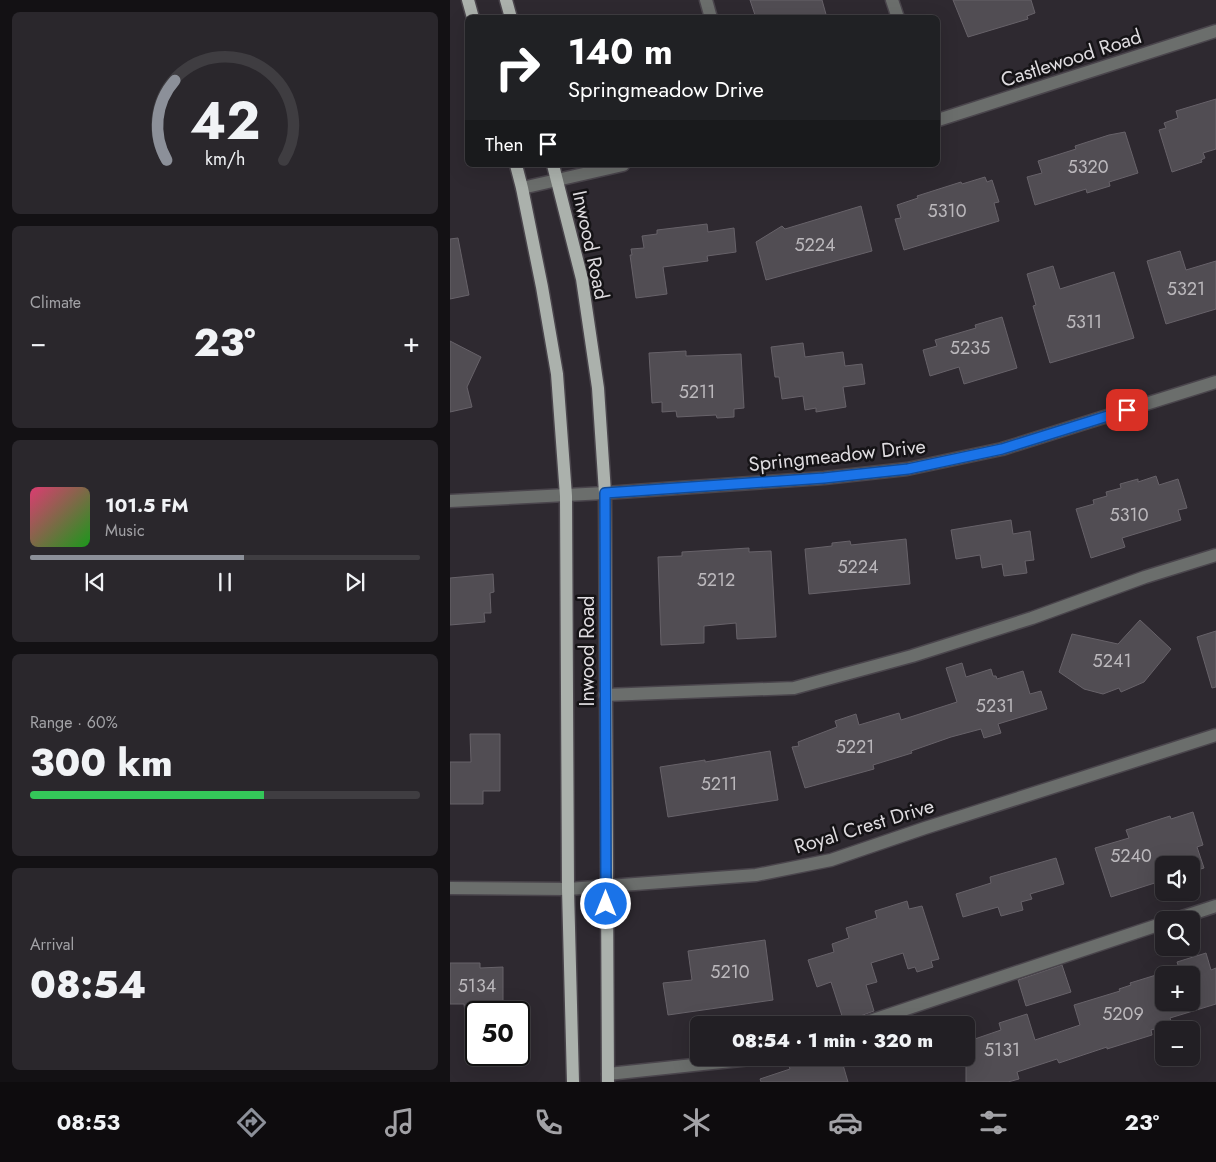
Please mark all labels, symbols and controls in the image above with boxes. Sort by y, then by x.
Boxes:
street label: Castlewood Road [997,22,1145,95]
text: 140 m [568,27,673,77]
icon: right [485,35,550,100]
text: Springmeadow Drive [568,73,764,105]
text: 42 [190,83,260,159]
icon: arrive [534,130,562,158]
text: Then [485,131,524,158]
text: km/h [205,146,245,172]
house number: 5320 [1067,154,1109,180]
street label: Inwood Road [565,188,616,302]
house number: 5310 [928,198,967,224]
house number: 5224 [794,232,836,258]
house number: 5321 [1167,276,1205,302]
text: Climate [30,291,81,314]
house number: 5311 [1066,309,1102,335]
text: 23° [194,315,256,370]
text: − [30,322,47,363]
text: + [403,322,420,363]
house number: 5235 [950,335,990,361]
house number: 5211 [679,379,715,405]
pin [1106,389,1148,431]
icon: arrive [1113,396,1141,424]
street label: Springmeadow Drive [747,432,927,479]
text: 101.5 FM [105,492,188,519]
house number: 5310 [1110,502,1149,528]
text: Music [105,519,145,542]
house number: 5224 [837,554,879,580]
house number: 5212 [697,567,735,593]
icon: previous [81,568,109,596]
icon: pause [211,568,239,596]
icon: next [341,568,369,596]
street label: Inwood Road [573,596,602,706]
house number: 5241 [1093,648,1132,674]
house number: 5231 [976,693,1014,719]
text: Range · 60% [30,711,118,734]
house number: 5221 [836,734,874,760]
text: 300 km [30,735,173,790]
house number: 5211 [701,771,737,797]
street label: Royal Crest Drive [791,791,938,862]
house number: 5240 [1110,843,1152,869]
map controls [1155,856,1200,1066]
button: sound [1155,856,1200,901]
position arrow [579,877,631,929]
button: search [1155,911,1200,956]
text: Arrival [30,933,74,956]
text: 08:54 [30,957,146,1012]
house number: 5210 [710,959,750,985]
button: + [1155,966,1200,1011]
house number: 5134 [458,973,496,999]
speed limit sign: 50 [465,1001,530,1066]
house number: 5209 [1102,1001,1144,1027]
button: − [1155,1021,1200,1066]
text: 08:54 · 1 min · 320 m [732,1027,933,1054]
house number: 5131 [984,1037,1020,1063]
icon: directions [234,1105,269,1140]
icon: music [382,1105,417,1140]
icon: phone [531,1105,566,1140]
icon: climate [679,1105,714,1140]
icon: car [828,1105,863,1140]
icon: filters [976,1105,1011,1140]
text: 08:53 [57,1106,120,1138]
text: 23° [1125,1106,1159,1138]

